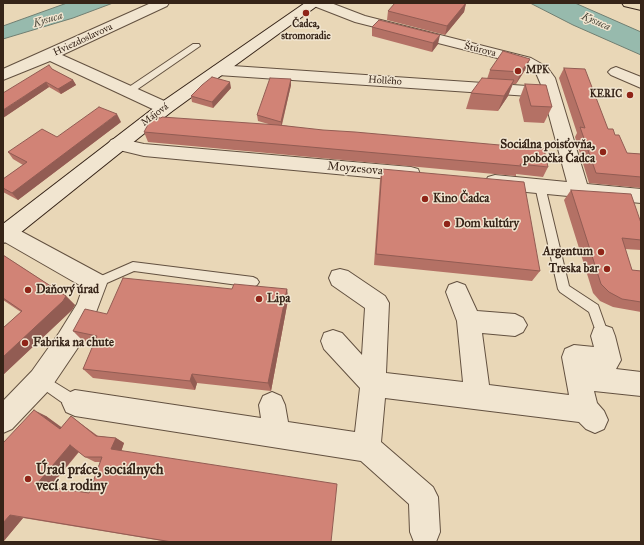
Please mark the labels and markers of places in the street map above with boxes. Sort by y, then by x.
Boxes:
marker: Čadca, stromoradie [301,8,311,18]
place label: Čadca, stromoradie [281,19,331,42]
place label: MPK [526,65,549,77]
marker: MPK [513,66,523,76]
place label: KERIC [590,89,622,101]
marker: KERIC [625,90,635,100]
place label: Sociálna poisťovňa, pobočka Čadca [500,138,595,166]
marker: Sociálna poisťovňa, pobočka Čadca [598,147,608,157]
place label: Kino Čadca [433,192,489,206]
marker: Kino Čadca [420,194,430,204]
place label: Dom kultúry [455,217,519,231]
marker: Dom kultúry [442,219,452,229]
place label: Argentum [543,245,593,259]
marker: Argentum [596,247,606,257]
place label: Treska bar [549,262,599,276]
marker: Treska bar [602,264,612,274]
place label: Daňový úrad [36,283,99,297]
marker: Daňový úrad [23,285,33,295]
place label: Lipa [267,292,290,306]
marker: Lipa [254,294,264,304]
place label: Fabrika na chute [33,336,114,350]
marker: Fabrika na chute [20,338,30,348]
place label: Úrad práce, sociálnych vecí a rodiny [36,463,164,496]
marker: Úrad práce, sociálnych vecí a rodiny [23,474,33,484]

